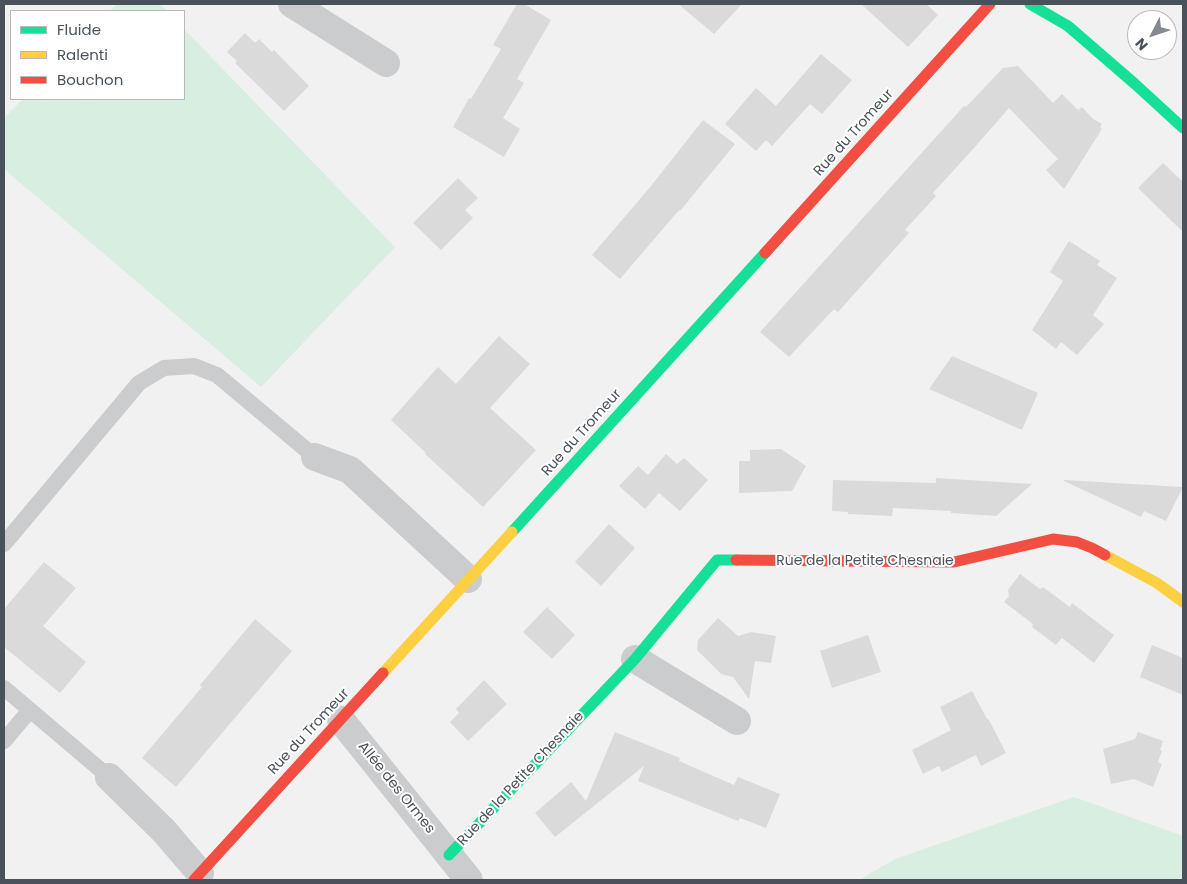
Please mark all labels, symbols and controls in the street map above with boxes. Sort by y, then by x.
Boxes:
legend [10,10,185,100]
north arrow [1127,10,1177,60]
text: Fluide [57,19,101,40]
text: N [1130,34,1152,55]
text: Ralenti [57,44,108,65]
text: Bouchon [57,69,123,90]
street label: Rue du Tromeur [811,86,897,180]
street label: Rue du Tromeur [539,386,625,480]
street label: Rue de la Petite Chesnaie [776,553,954,569]
street label: Rue du Tromeur [265,686,353,778]
street label: Rue de la Petite Chesnaie [454,708,588,850]
street label: Allée des Ormes [354,739,438,837]

